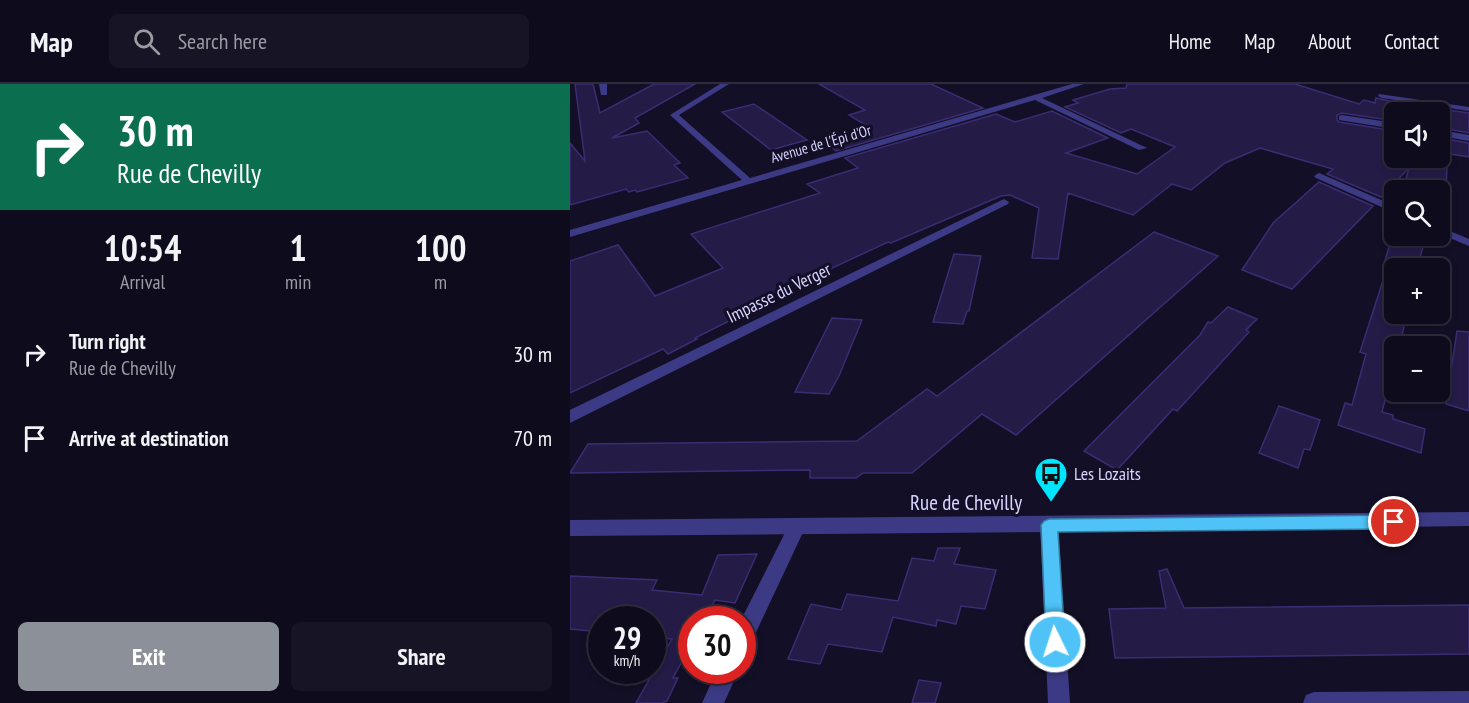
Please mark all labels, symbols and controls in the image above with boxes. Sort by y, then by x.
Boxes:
search box [109,14,529,68]
text: Map [30,23,73,60]
icon: search [130,25,163,58]
text: Search here [178,27,267,55]
text: Home [1169,28,1211,55]
text: Map [1244,28,1275,55]
text: About [1308,28,1351,55]
text: Contact [1384,28,1439,55]
map controls [1384,102,1450,402]
button: sound [1384,102,1450,168]
text: 30 m [117,103,194,158]
icon: right [18,108,96,186]
street label: Avenue de l'Épi d'Or [768,120,874,167]
text: Rue de Chevilly [117,156,261,190]
button: search [1384,180,1450,246]
text: 10:54 [104,224,181,271]
text: 1 [289,224,307,271]
text: 100 [415,224,466,271]
street label: Impasse du Verger [723,257,835,328]
button: + [1384,258,1450,324]
text: Arrival [120,269,165,295]
text: min [285,269,311,295]
text: m [434,269,447,295]
text: Turn right [69,327,146,355]
button: − [1384,336,1450,402]
icon: right [18,338,51,371]
text: 30 m [513,340,552,368]
text: Rue de Chevilly [69,355,176,381]
icon: arrive [18,422,51,455]
text: Arrive at destination [69,424,229,452]
text: 70 m [513,424,552,452]
bus stop icon: Les Lozaits [1033,456,1069,503]
place label: Les Lozaits [1074,462,1141,485]
street label: Rue de Chevilly [910,489,1022,516]
pin [1368,496,1419,547]
icon: arrive [1377,505,1410,538]
speed limit sign: 30 [678,606,756,684]
position arrow [1023,610,1087,674]
text: 29 [613,618,641,657]
button: Exit [18,622,279,691]
button: Share [291,622,552,691]
text: km/h [614,651,640,670]

